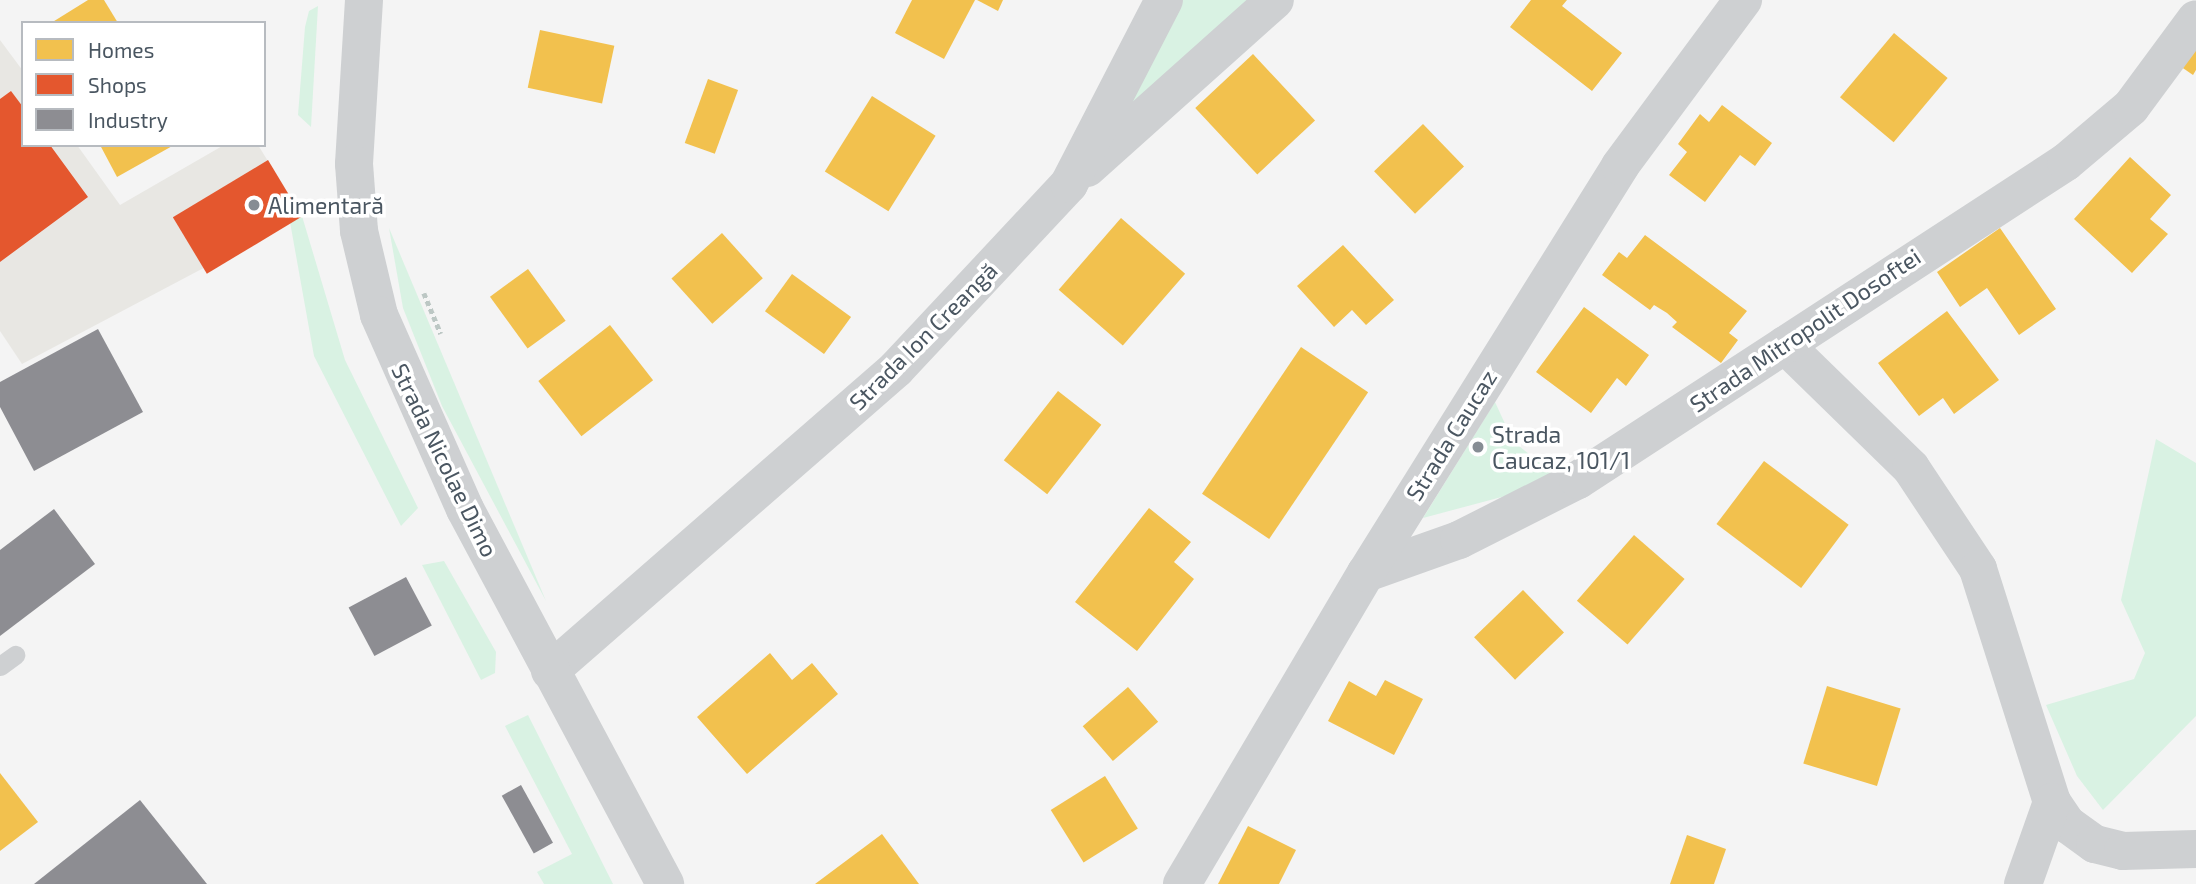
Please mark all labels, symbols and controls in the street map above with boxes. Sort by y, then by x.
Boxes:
legend [21,21,266,147]
text: Homes [88,37,154,62]
text: Shops [88,72,147,97]
text: Industry [88,107,168,132]
place label: Alimentară [268,191,384,219]
marker: Alimentară [246,197,262,213]
street label: Strada Mitropolit Dosoftei [1684,242,1926,418]
street label: Strada Ion Creangă [843,256,1003,416]
street label: Strada Nicolae Dimo [386,359,504,561]
street label: Strada Caucaz [1400,365,1502,505]
place label: Strada Caucaz, 101/1 [1492,420,1630,474]
marker: Strada Caucaz, 101/1 [1470,439,1486,455]

